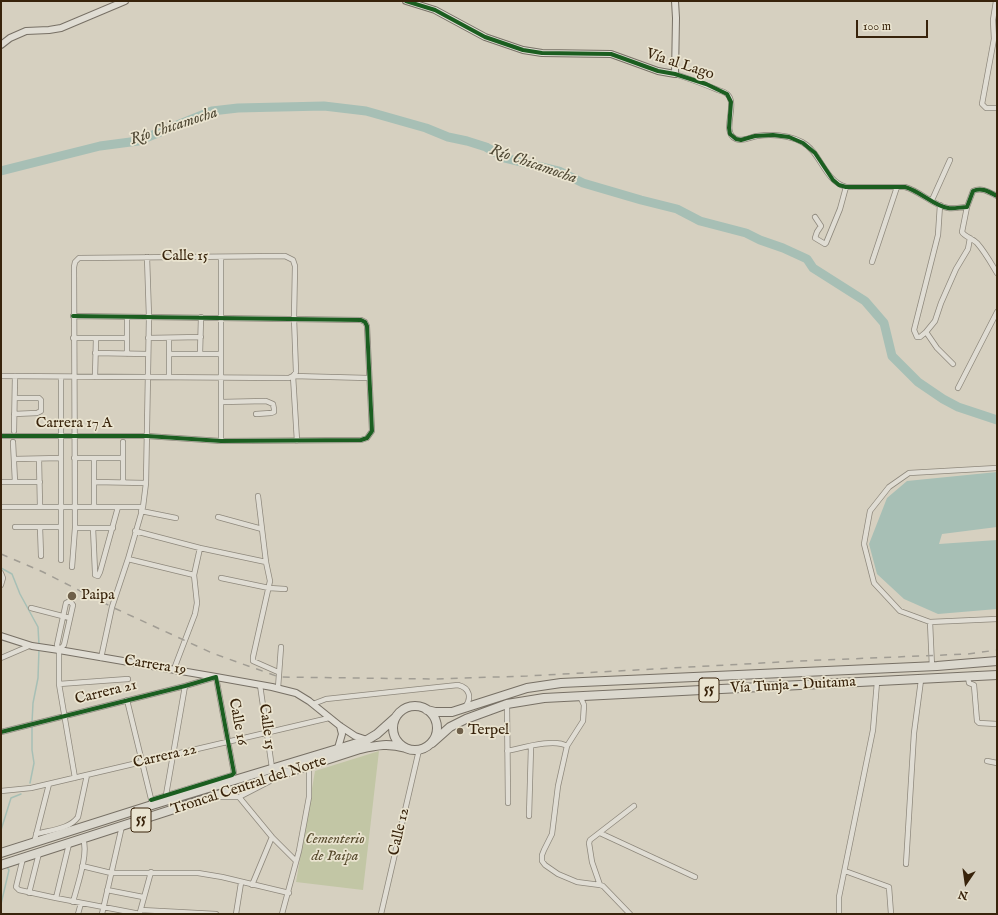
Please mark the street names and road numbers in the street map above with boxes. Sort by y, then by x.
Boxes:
street label: Vía al Lago [644,46,716,84]
street label: Calle 15 [162,248,208,266]
street label: Carrera 17 A [36,415,112,433]
street label: Carrera 19 [123,652,187,680]
street label: Vía Tunja - Duitama [730,674,856,698]
street label: Carrera 21 [73,677,139,709]
road number: 55 [699,678,719,702]
street label: Calle 16 [224,697,250,747]
street label: Calle 15 [254,703,278,751]
street label: Carrera 22 [132,741,198,773]
street label: Troncal Central del Norte [169,752,329,820]
street label: Calle 12 [386,807,414,857]
road number: 55 [131,808,151,832]

